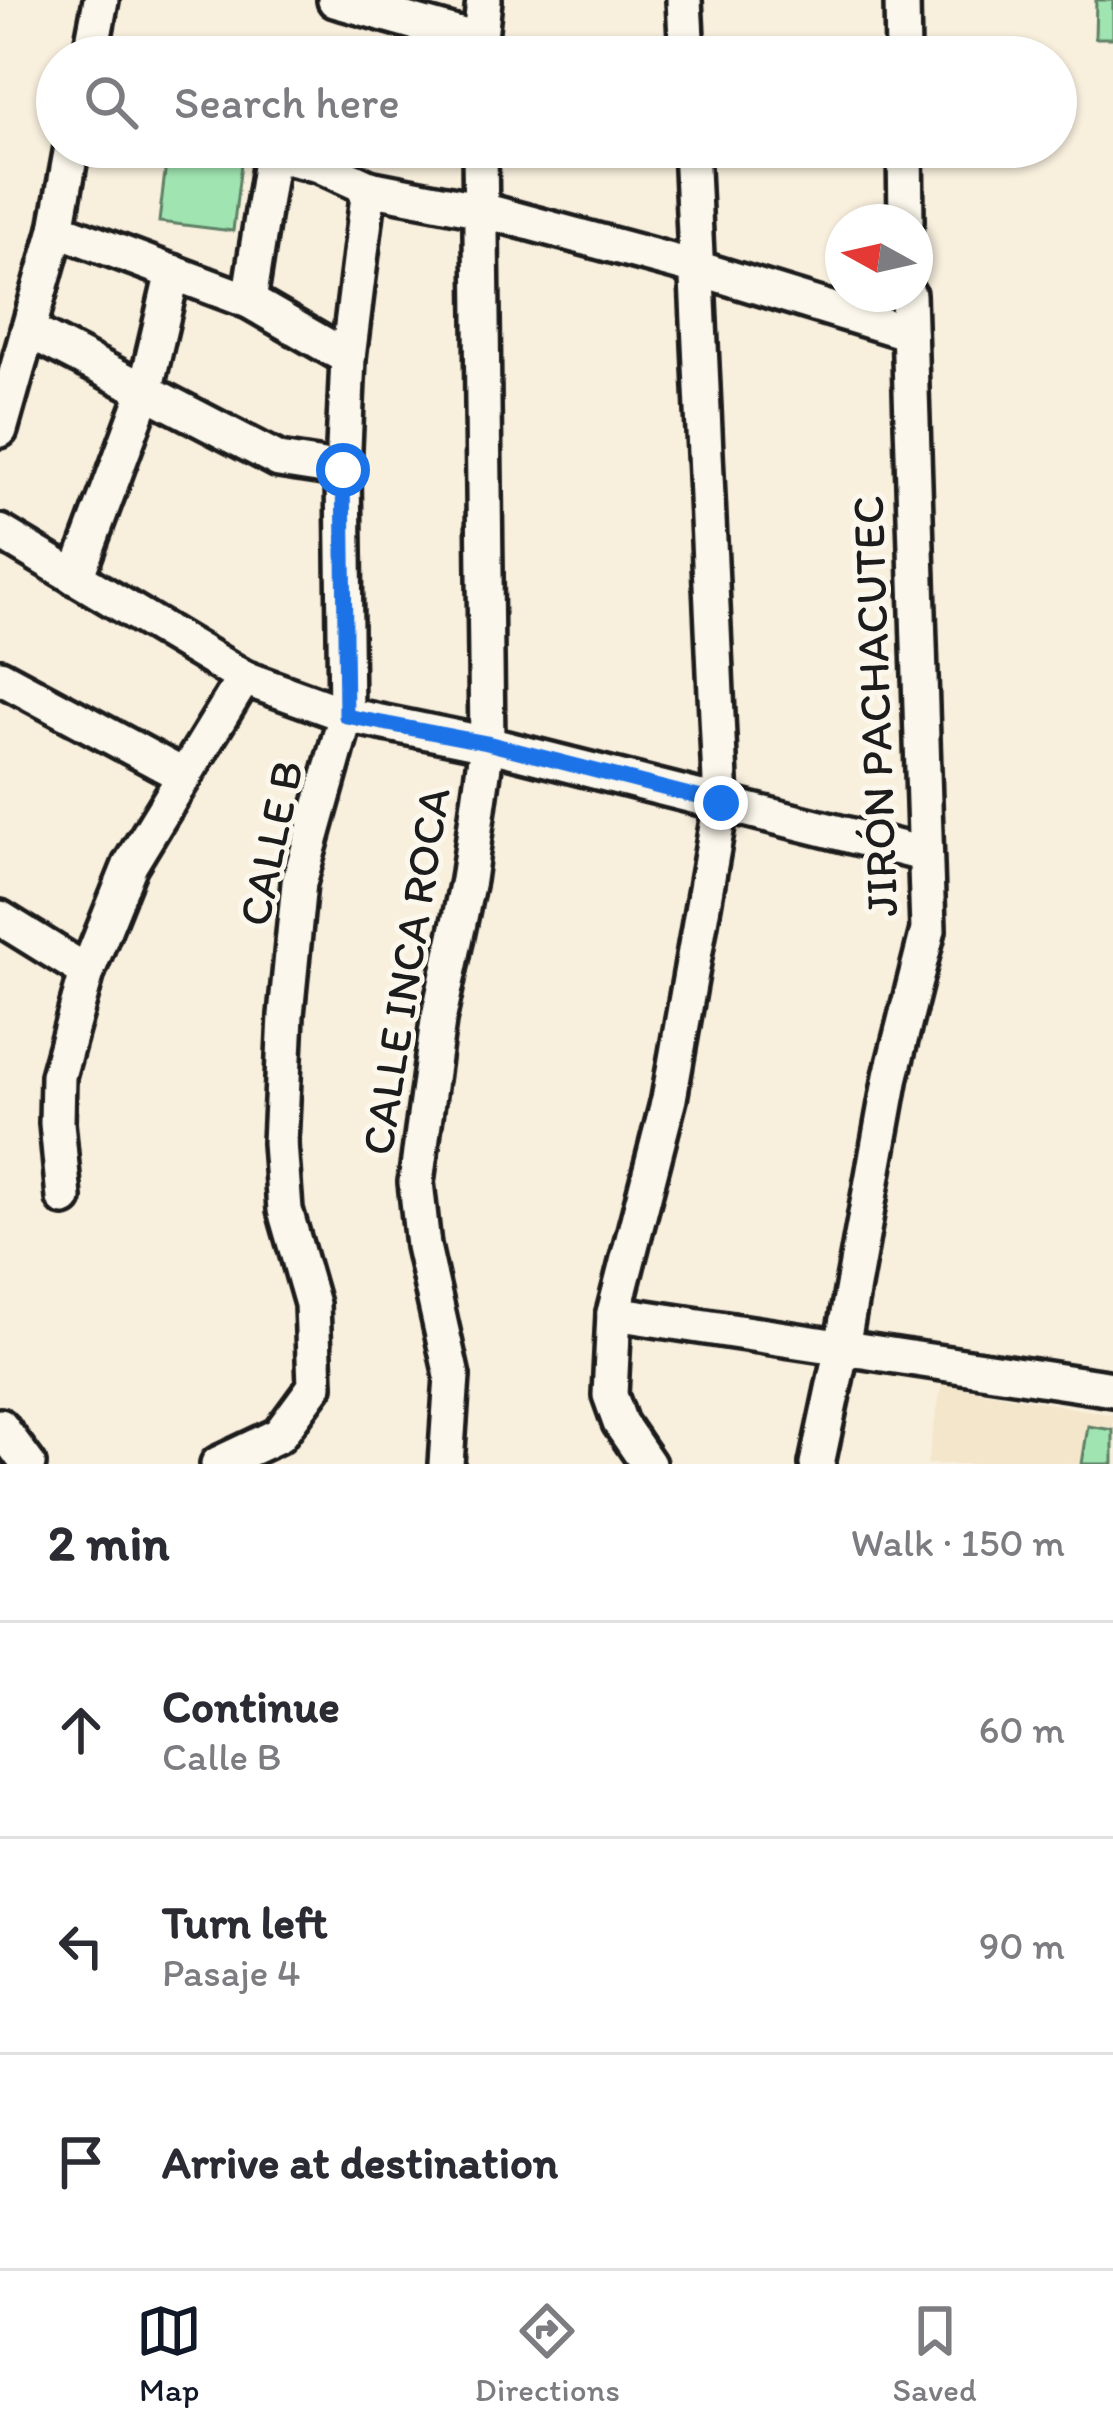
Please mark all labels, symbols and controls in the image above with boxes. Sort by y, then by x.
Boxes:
search box [36,36,1077,168]
icon: search [78,69,144,135]
text: Search here [174,75,400,129]
north arrow [825,204,933,312]
route start [316,443,370,497]
street label: JIRÓN PACHACUTEC [840,494,908,918]
street label: CALLE B [226,755,314,931]
route end [694,776,748,830]
street label: CALLE INCA ROCA [349,783,461,1159]
text: 2 min [48,1512,169,1573]
text: Walk · 150 m [851,1519,1065,1566]
text: Continue [162,1679,340,1733]
icon: ahead [48,1697,114,1763]
text: 60 m [979,1706,1065,1753]
text: Calle B [162,1733,281,1780]
text: Turn left [162,1895,328,1949]
icon: left [48,1913,114,1979]
text: 90 m [979,1922,1065,1969]
text: Pasaje 4 [162,1949,301,1996]
icon: arrive [48,2129,114,2195]
text: Arrive at destination [162,2135,558,2189]
tab: Map [136,2298,202,2409]
tab: Directions [475,2298,620,2409]
tab: Saved [893,2298,977,2409]

